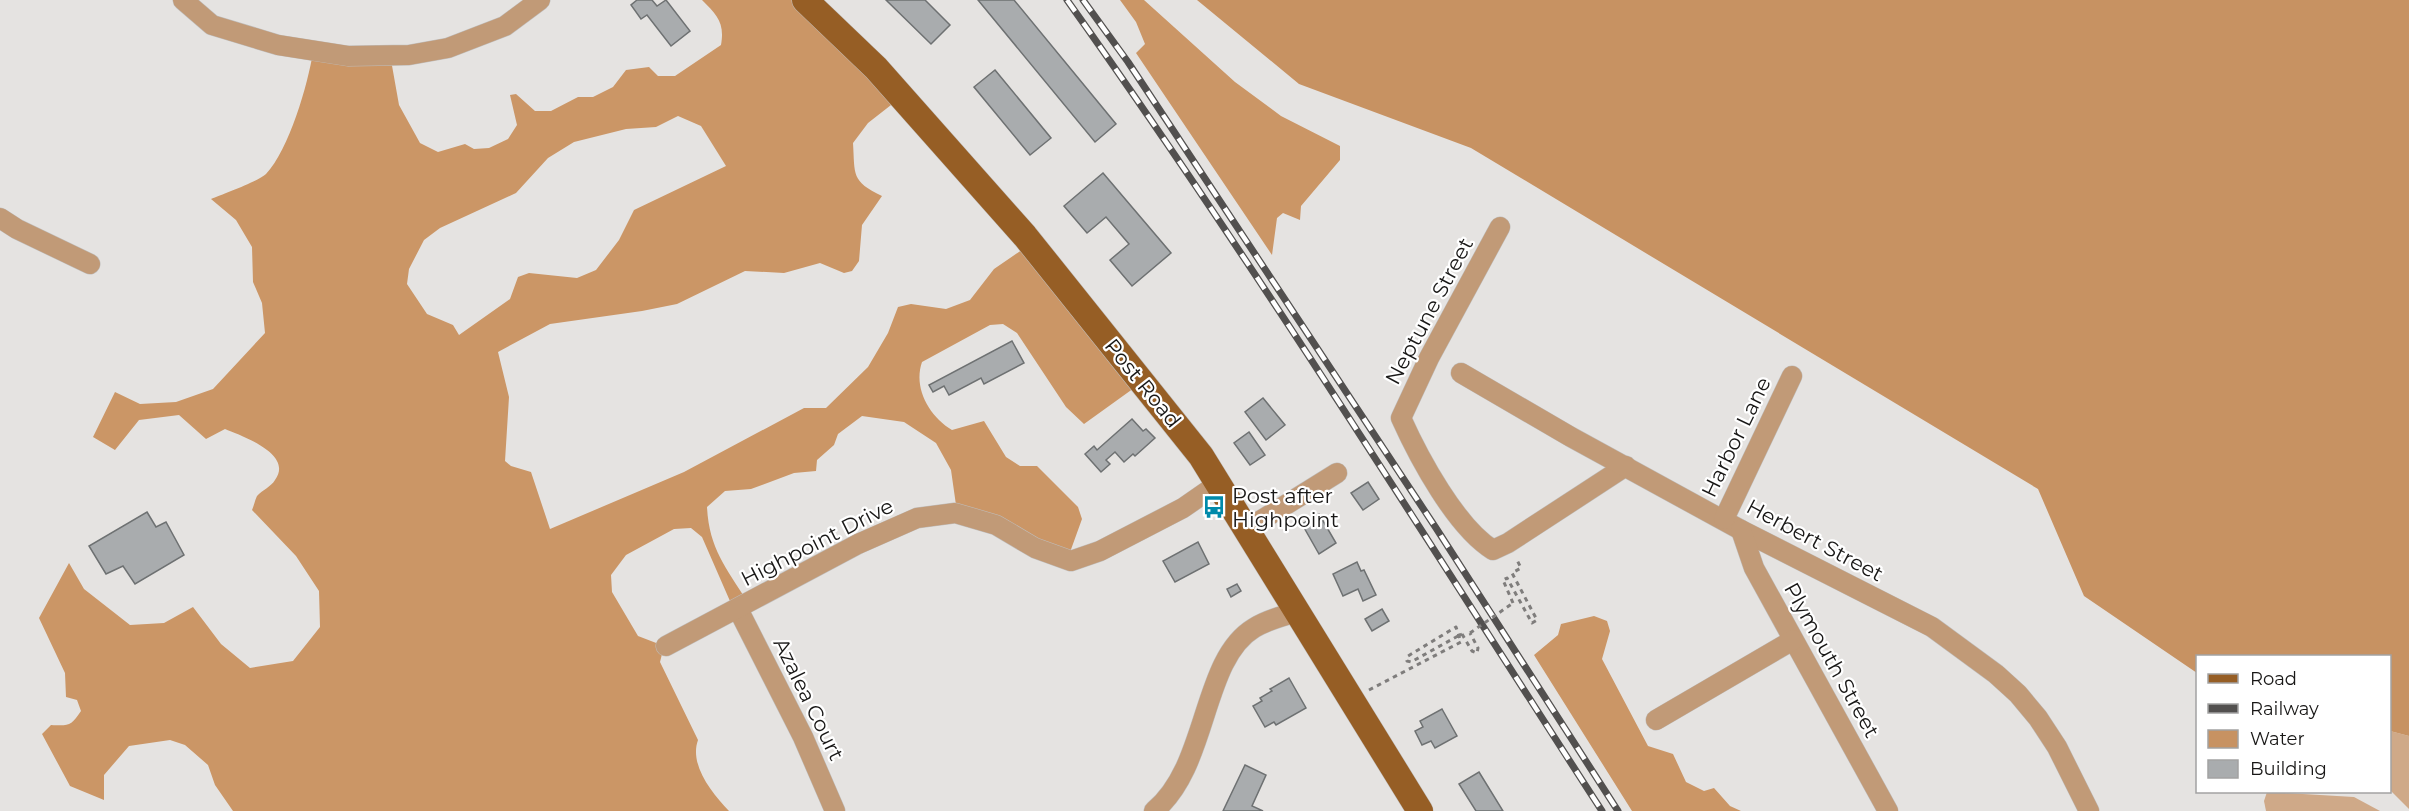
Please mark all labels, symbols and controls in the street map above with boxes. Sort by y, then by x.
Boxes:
street label: Neptune Street [1380,233,1478,389]
street label: Post Road [1100,333,1186,433]
street label: Harbor Lane [1696,373,1776,501]
place label: Post after Highpoint [1232,483,1339,532]
street label: Highpoint Drive [737,493,897,591]
street label: Herbert Street [1742,493,1888,587]
bus stop icon: Post after Highpoint [1201,494,1227,520]
street label: Plymouth Street [1779,578,1885,742]
street label: Azalea Court [769,634,849,764]
legend [2196,655,2391,793]
text: Road [2250,668,2297,690]
text: Railway [2250,698,2319,720]
text: Water [2250,728,2305,750]
text: Building [2250,758,2327,780]

